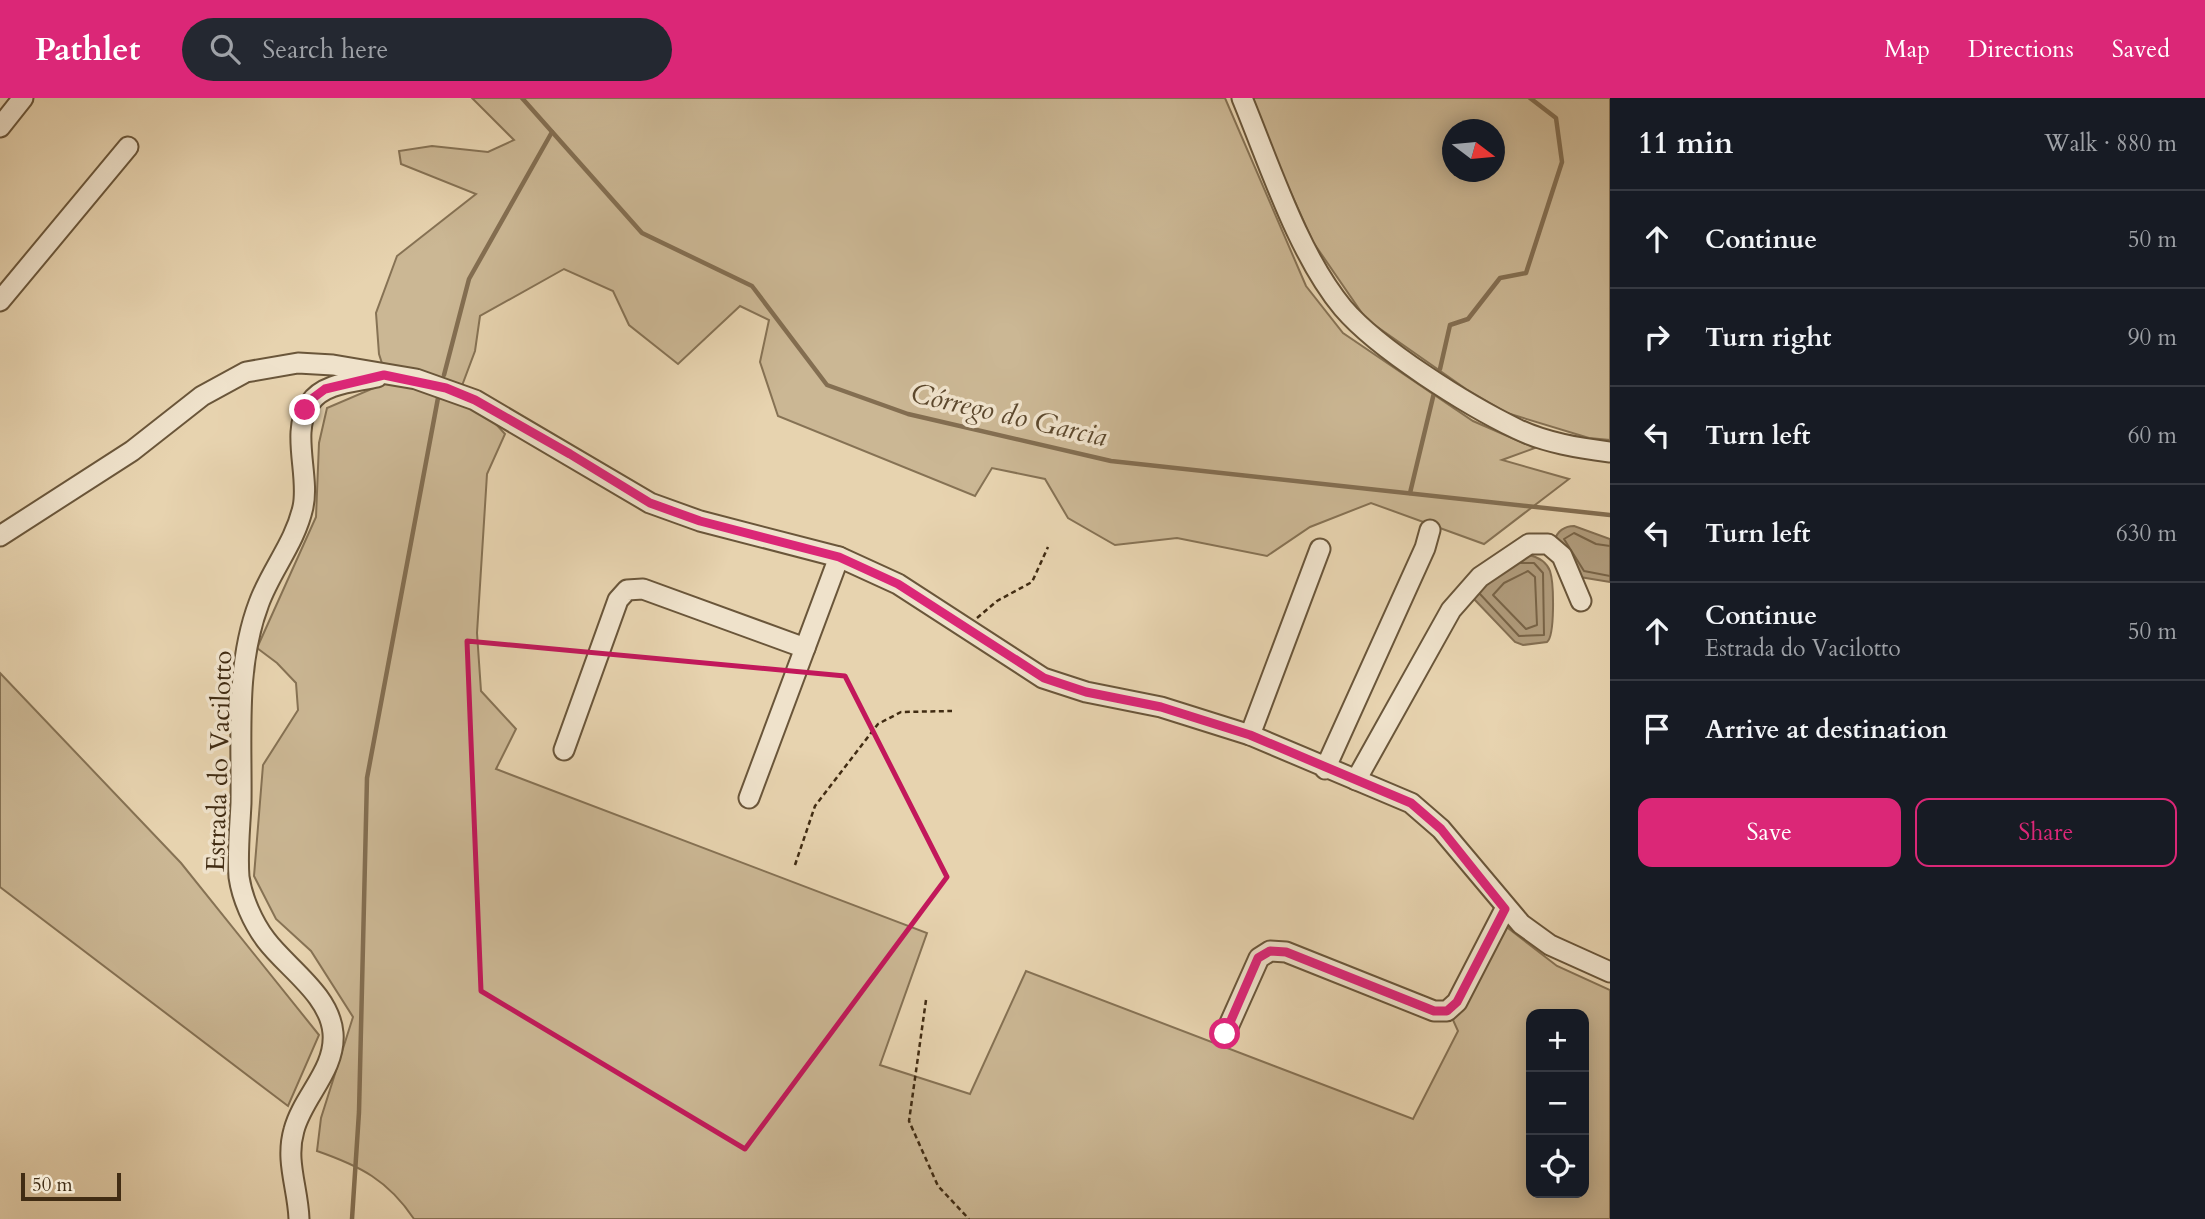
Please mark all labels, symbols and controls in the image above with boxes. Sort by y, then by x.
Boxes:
search box [182,18,672,81]
text: Pathlet [35,27,140,72]
icon: search [206,30,244,68]
text: Search here [262,32,388,67]
text: Map [1884,33,1930,66]
text: Directions [1968,33,2074,66]
text: Saved [2112,33,2170,66]
north arrow [1442,119,1505,182]
text: 11 min [1638,123,1733,164]
text: Walk · 880 m [2044,128,2177,159]
icon: ahead [1638,220,1676,258]
text: Continue [1705,222,1817,257]
text: 50 m [2128,224,2177,255]
icon: right [1638,318,1676,356]
text: Turn right [1705,320,1832,355]
text: 90 m [2128,322,2177,353]
water label: Córrego do Garcia [907,374,1111,456]
route end [289,394,320,425]
icon: left [1638,416,1676,454]
text: Turn left [1705,418,1810,453]
text: 60 m [2128,420,2177,451]
icon: left [1638,514,1676,552]
text: Turn left [1705,516,1810,551]
text: 630 m [2116,518,2177,549]
text: Continue [1705,598,1817,633]
icon: ahead [1638,612,1676,650]
text: 50 m [2128,616,2177,647]
text: Estrada do Vacilotto [1705,633,1901,664]
street label: Estrada do Vacilotto [198,650,240,872]
icon: arrive [1638,710,1676,748]
text: Arrive at destination [1705,712,1948,747]
button: Save [1638,798,1901,867]
button: Share [1915,798,2177,867]
map controls [1526,1009,1589,1198]
button: + [1526,1009,1589,1072]
route start [1209,1018,1240,1049]
button: − [1526,1072,1589,1135]
button: locate [1526,1135,1589,1198]
scale bar [21,1170,121,1202]
text: 50 m [32,1172,73,1198]

